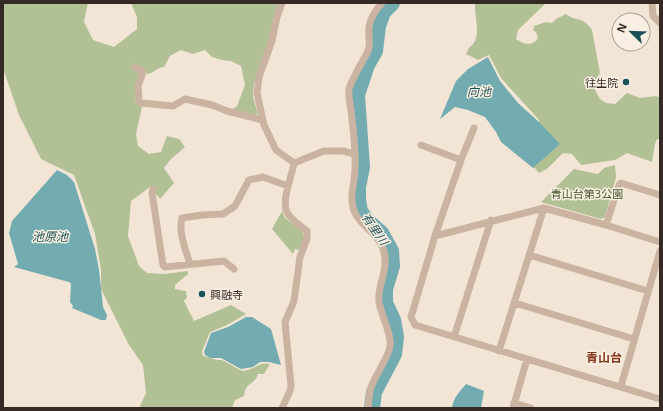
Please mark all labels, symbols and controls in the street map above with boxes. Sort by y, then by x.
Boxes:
north arrow [611,12,651,52]
text: N [613,21,630,35]
place label: 往生院 [585,75,618,90]
marker: 往生院 [621,77,631,87]
water label: 向池 [467,83,492,100]
park label: 青山台第3公園 [551,186,623,201]
water label: 有里川 [358,209,393,250]
water label: 池原池 [32,228,69,245]
place label: 興融寺 [210,287,243,302]
marker: 興融寺 [197,289,207,299]
district label: 青山台 [586,349,622,366]

